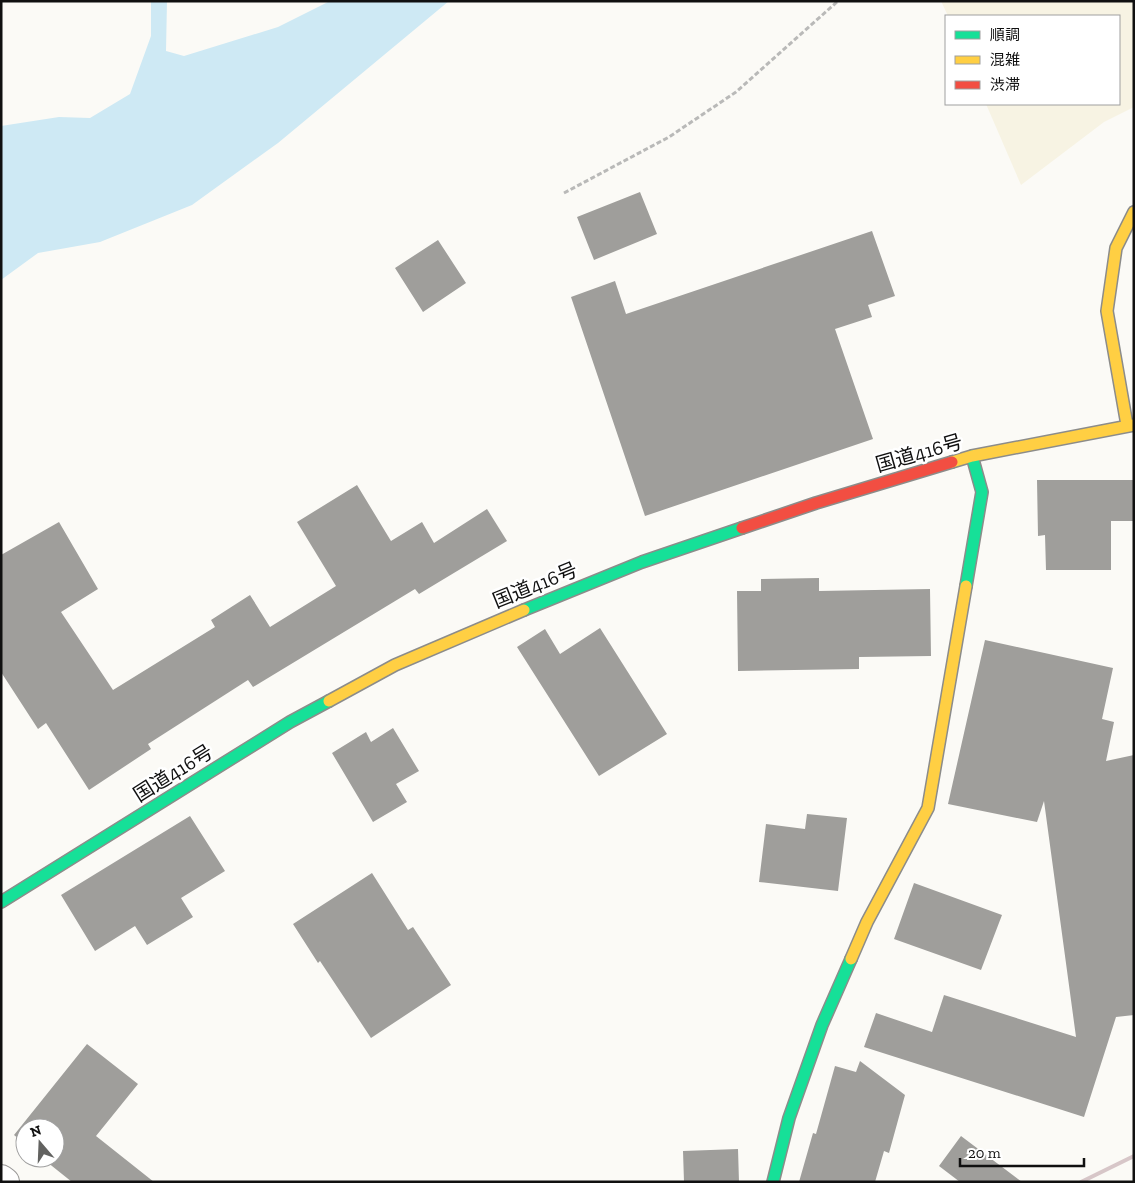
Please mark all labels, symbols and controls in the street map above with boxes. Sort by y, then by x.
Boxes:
legend [945,15,1120,105]
text: 順調 [990,26,1020,44]
text: 混雑 [990,51,1020,69]
text: 渋滞 [990,76,1020,94]
street label: 国道416号 [873,429,965,477]
street label: 国道416号 [489,557,581,613]
street label: 国道416号 [129,739,217,807]
north arrow [15,1118,65,1168]
text: N [28,1121,44,1141]
scale bar [960,1136,1084,1168]
text: 20 m [968,1144,1001,1162]

